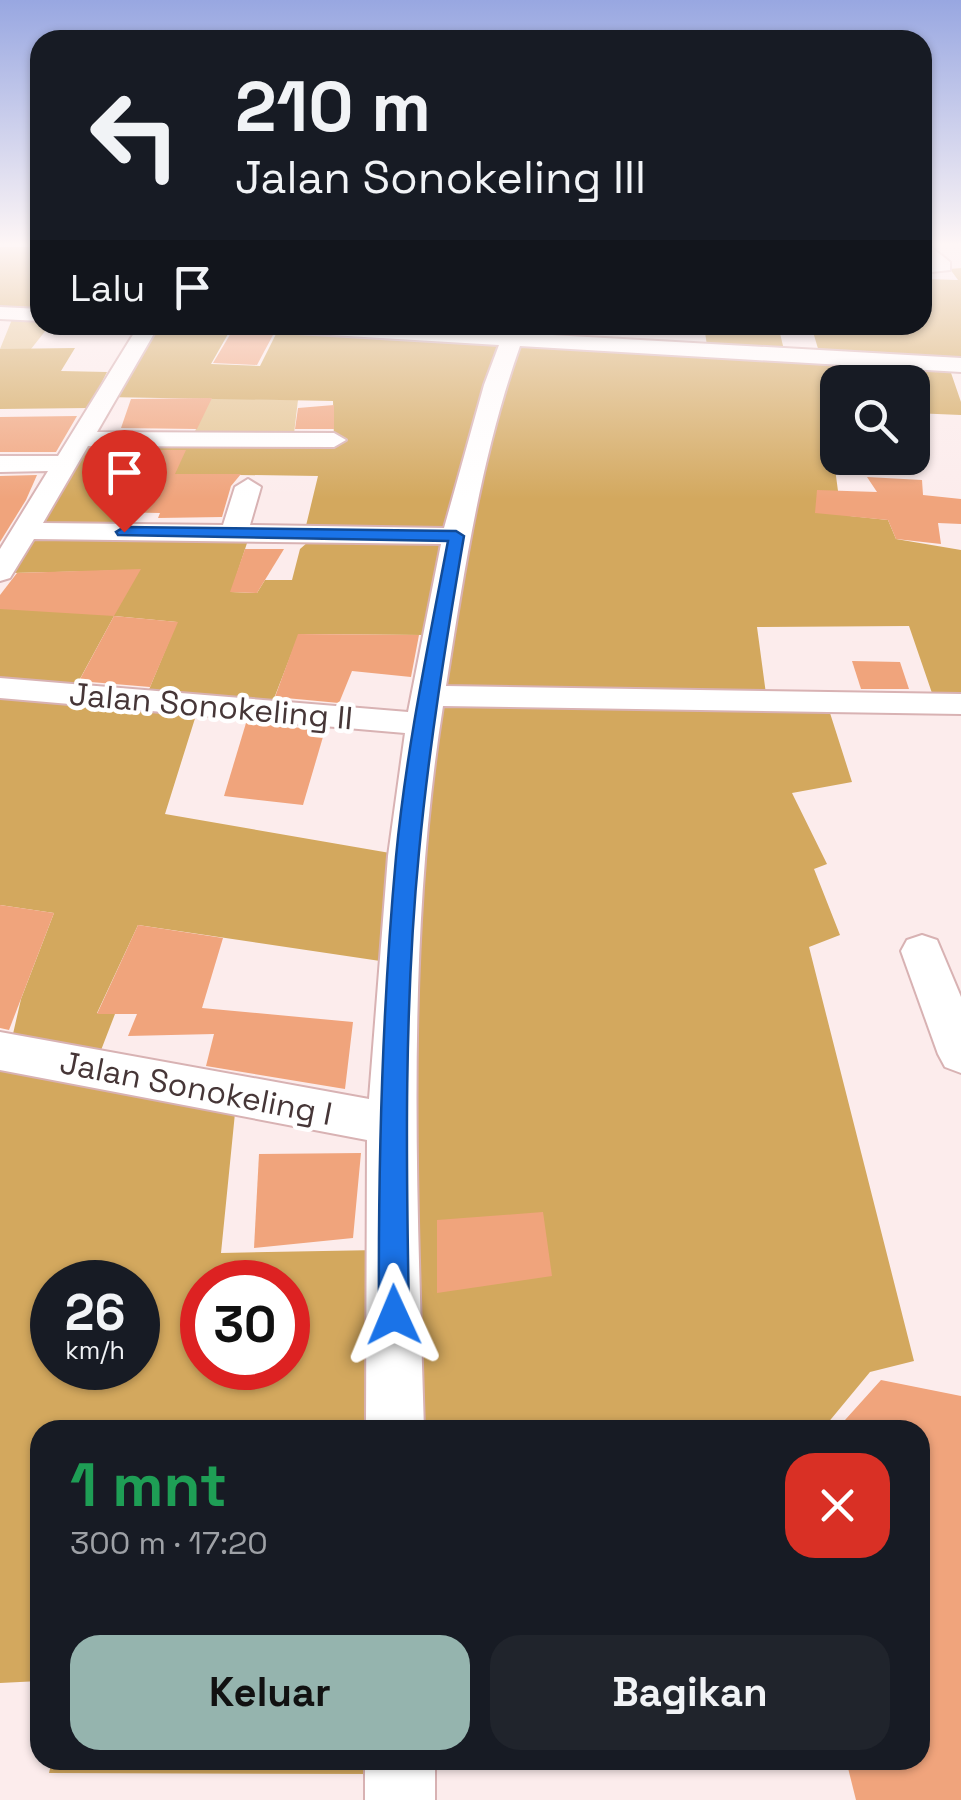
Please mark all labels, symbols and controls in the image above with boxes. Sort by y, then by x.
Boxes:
text: 210 m [235,62,431,151]
icon: left [70,70,200,200]
text: Jalan Sonokeling III [235,149,646,206]
icon: arrive [165,260,220,315]
text: Lalu [70,264,145,312]
map controls [820,365,930,475]
button: search [820,365,930,475]
pin [82,430,167,533]
icon: arrive [97,445,152,500]
street label: Jalan Sonokeling II [68,674,354,738]
street label: Jalan Sonokeling I [56,1042,336,1134]
speed limit sign: 30 [180,1260,310,1390]
position arrow [342,1263,446,1367]
text: 26 [65,1281,125,1345]
text: km/h [65,1334,125,1366]
text: 1 mnt [70,1447,227,1524]
button: close [785,1453,890,1558]
text: 300 m · 17:20 [70,1523,268,1563]
button: Keluar [70,1635,470,1750]
button: Bagikan [490,1635,890,1750]

